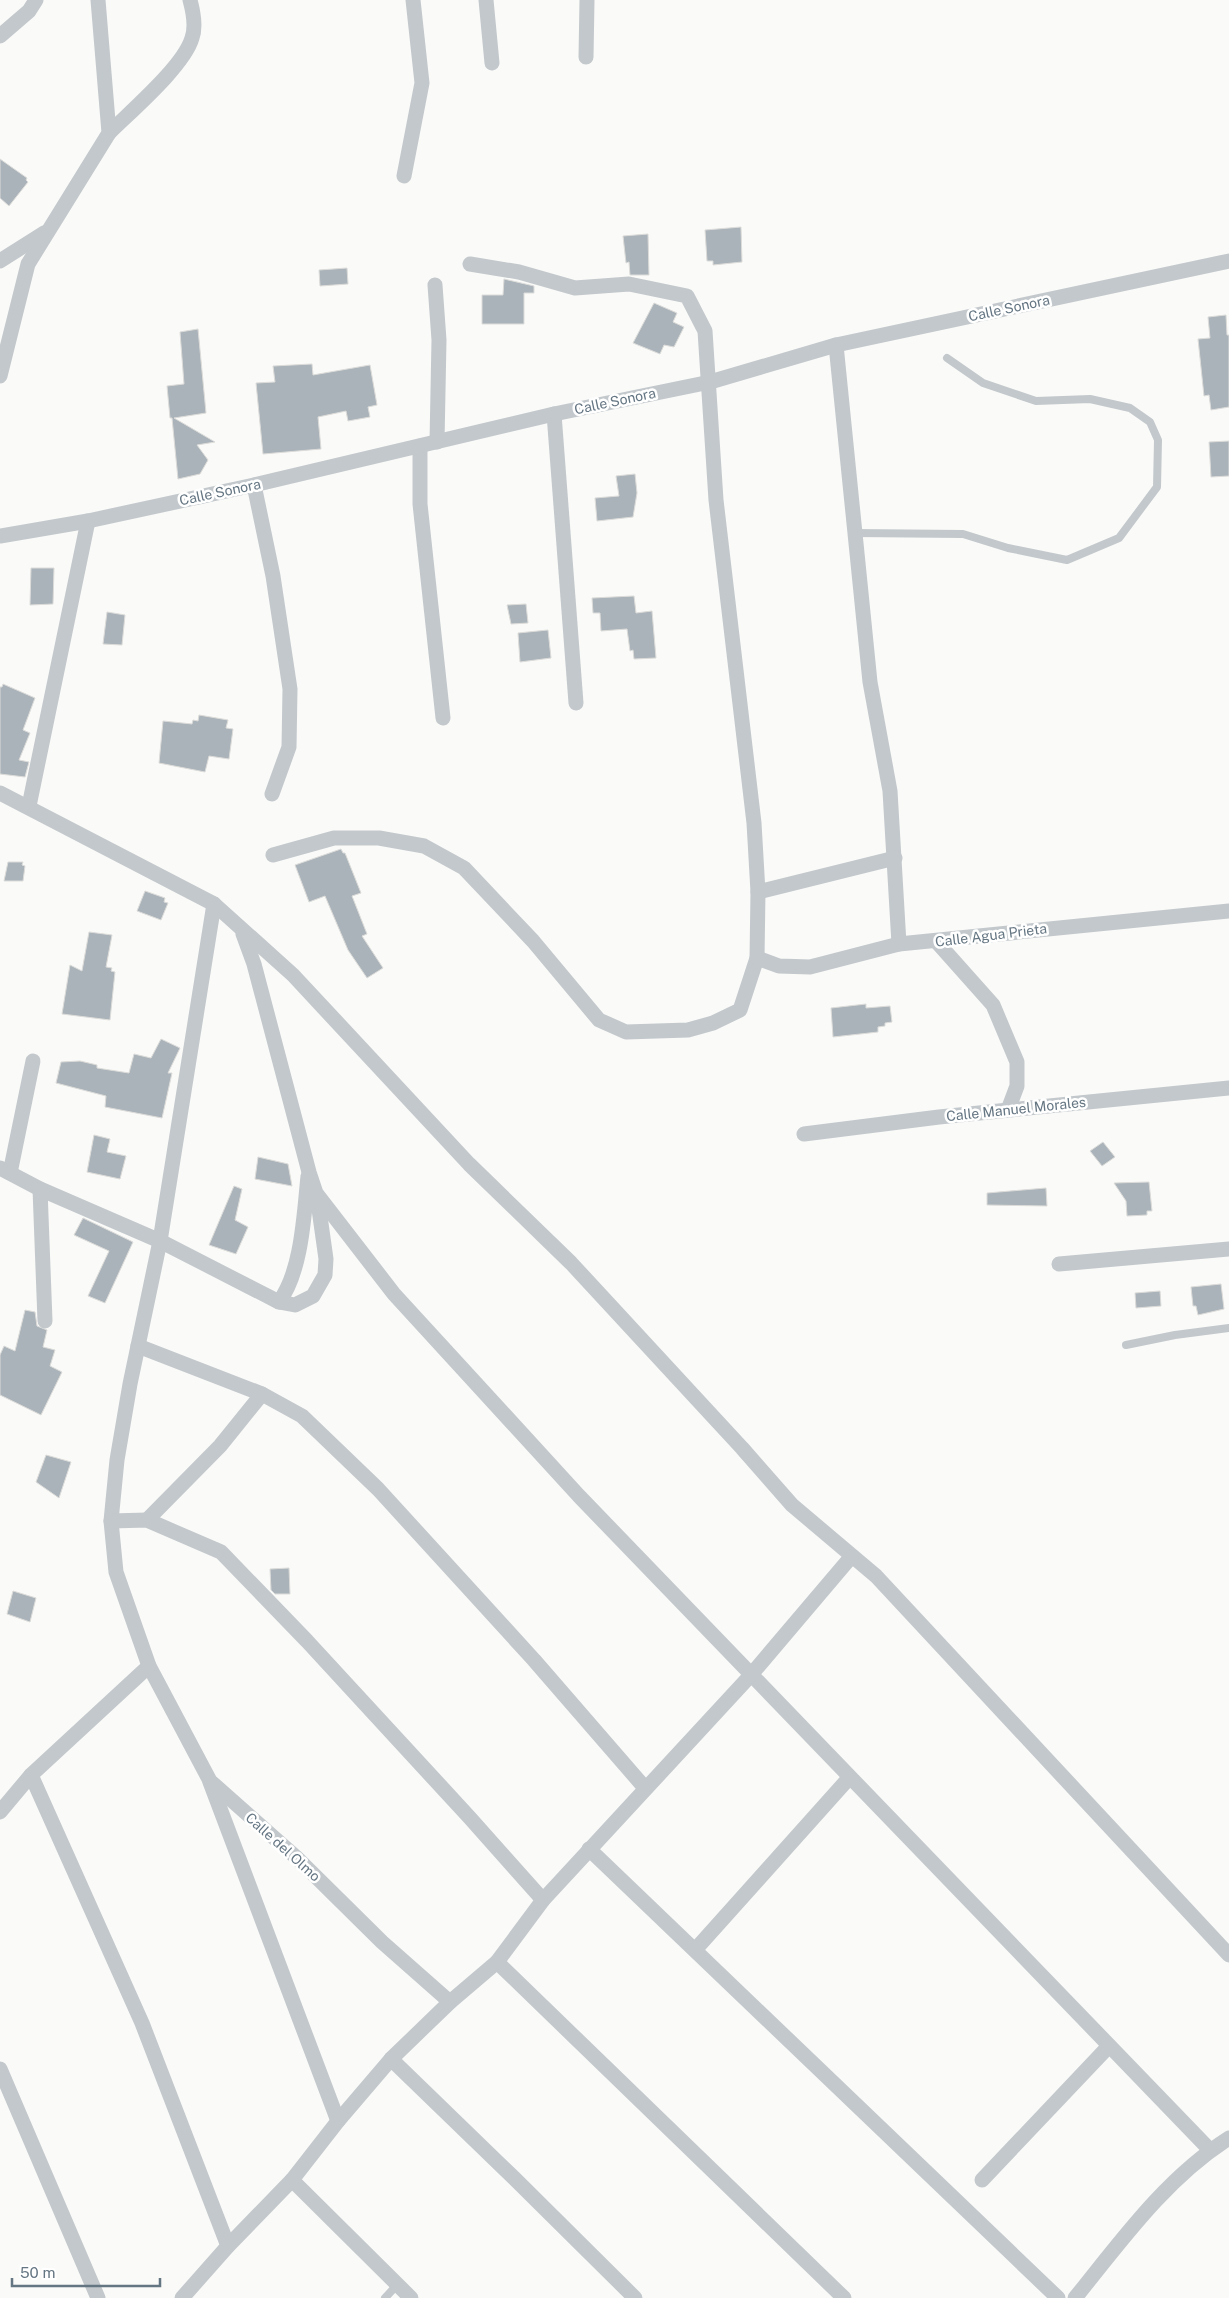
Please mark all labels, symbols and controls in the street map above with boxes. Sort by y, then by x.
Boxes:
street label: Calle Sonora [967,292,1051,324]
street label: Calle Sonora [573,385,657,417]
street label: Calle Sonora [178,476,262,508]
street label: Calle Agua Prieta [934,920,1048,950]
street label: Calle Manuel Morales [945,1094,1087,1124]
street label: Calle del Olmo [243,1809,324,1885]
scale bar [12,2256,160,2288]
text: 50 m [20,2264,55,2281]

